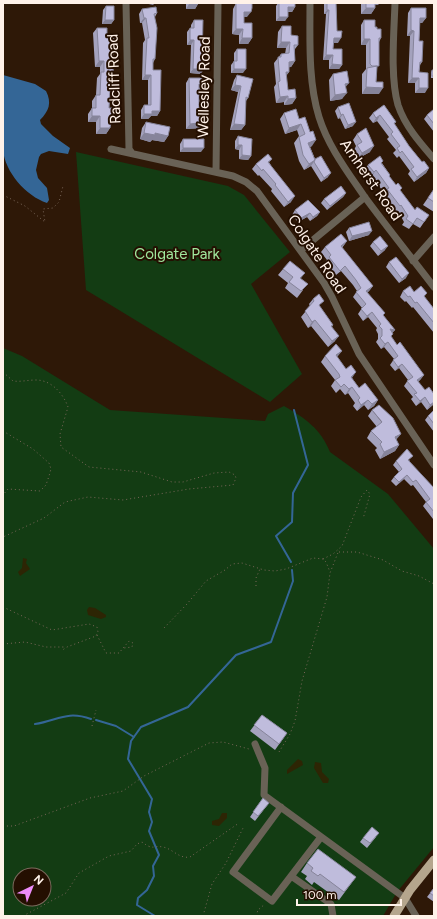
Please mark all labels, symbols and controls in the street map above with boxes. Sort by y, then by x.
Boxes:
street label: Radcliff Road [103,34,125,124]
street label: Wellesley Road [194,36,214,138]
street label: Amherst Road [336,136,406,224]
street label: Colgate Road [284,211,350,297]
park label: Colgate Park [134,245,220,263]
north arrow [12,867,52,907]
text: N [31,872,46,888]
scale bar [297,881,401,907]
text: 100 m [303,888,337,902]

